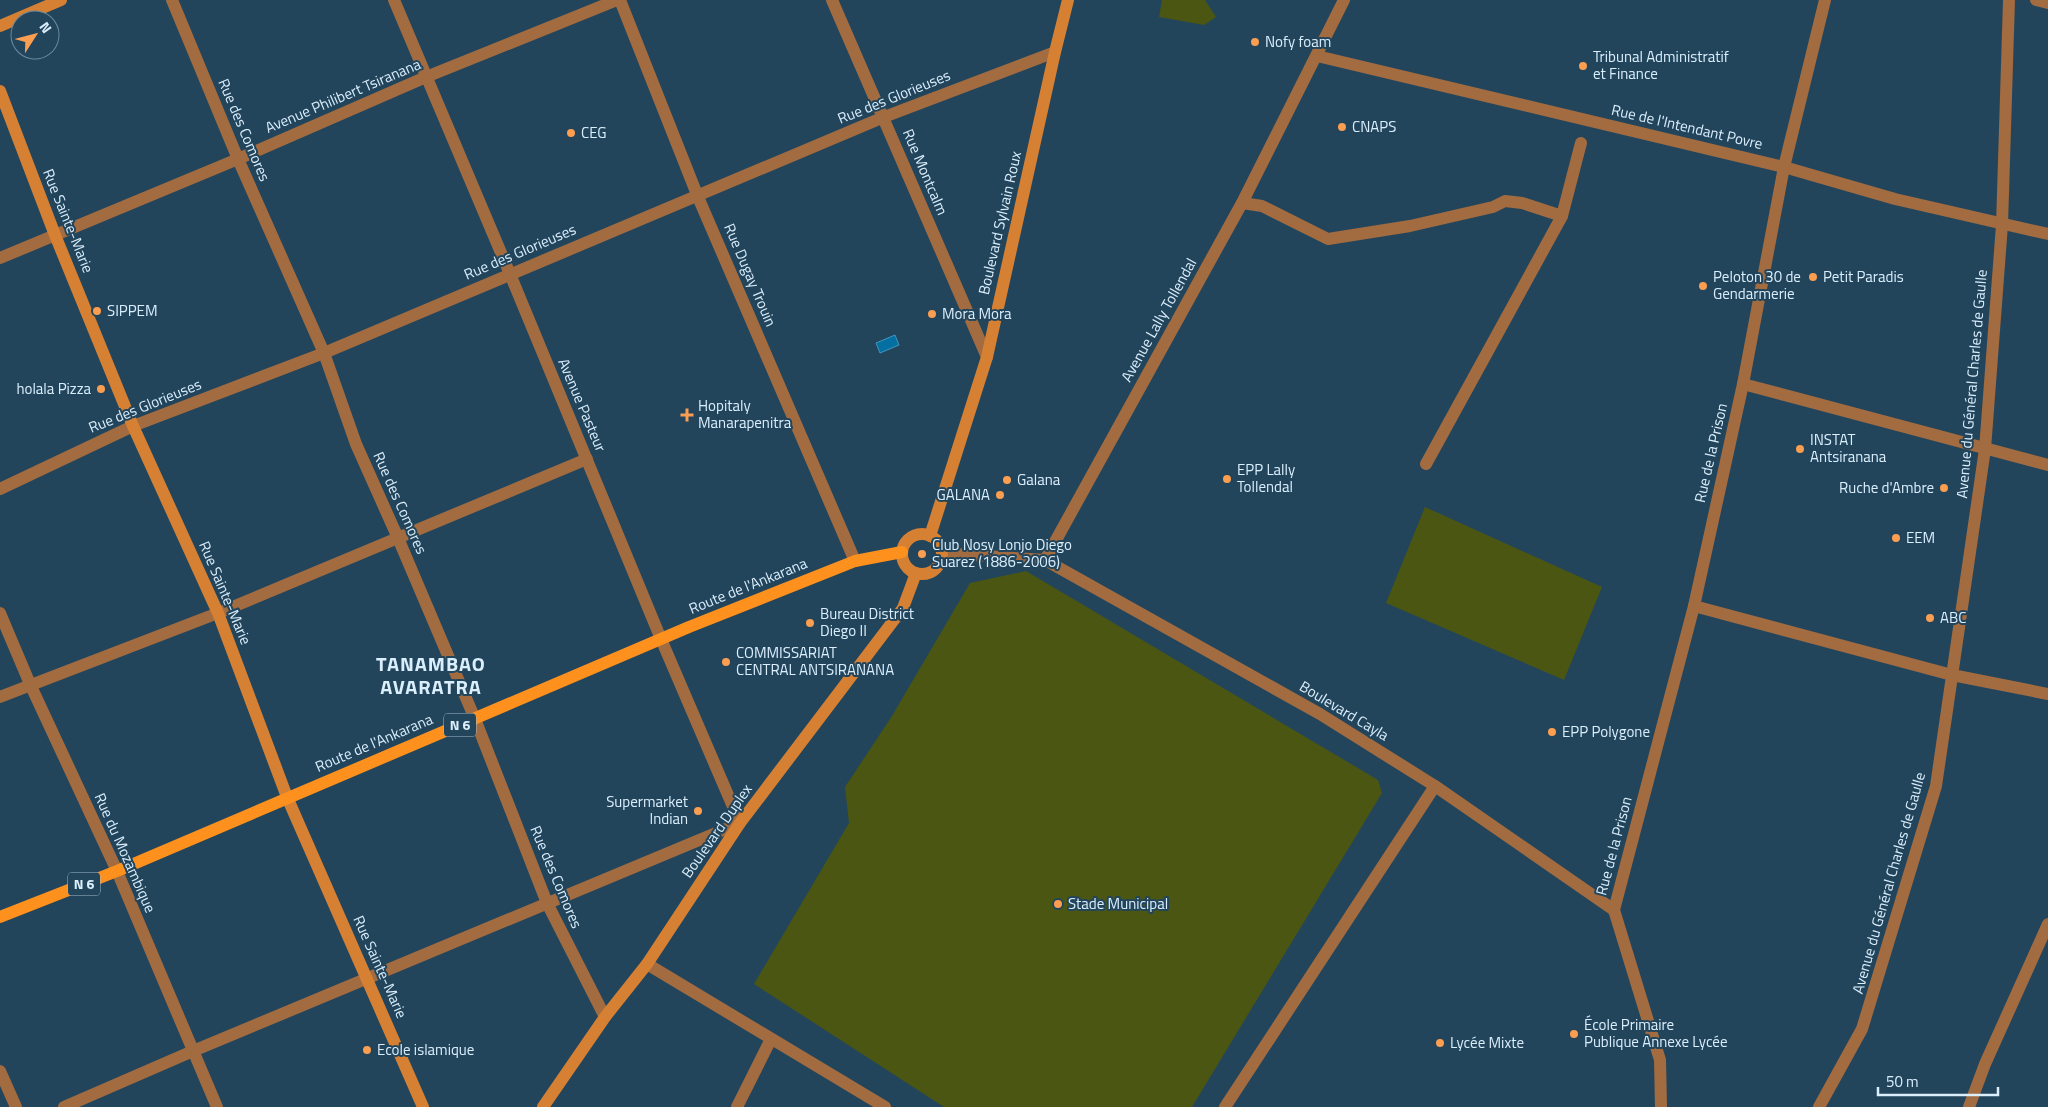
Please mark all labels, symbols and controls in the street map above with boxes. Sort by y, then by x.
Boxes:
north arrow [10,10,60,60]
text: N [35,17,57,37]
place label: Nofy foam [1265,30,1331,53]
marker: Nofy foam [1249,36,1261,48]
place label: Tribunal Administratif et Finance [1593,45,1729,85]
street label: Avenue Philibert Tsiranana [261,52,425,139]
marker: Tribunal Administratif et Finance [1577,60,1589,72]
street label: Rue des Glorieuses [834,63,954,130]
street label: Rue des Comores [212,75,277,185]
street label: Rue de l'Intendant Povre [1609,98,1765,155]
place label: CNAPS [1352,115,1396,138]
place label: CEG [581,121,607,144]
marker: CNAPS [1336,121,1348,133]
street label: Rue Montcalm [897,125,954,219]
marker: CEG [565,127,577,139]
street label: Boulevard Sylvain Roux [972,149,1027,297]
street label: Rue Sainte-Marie [37,165,100,276]
street label: Rue des Glorieuses [460,218,580,286]
street label: Rue Dugay Trouin [718,220,783,330]
street label: Avenue Lally Tollendal [1115,254,1202,386]
place label: Peloton 30 de Gendarmerie [1713,265,1801,305]
place label: Petit Paradis [1823,265,1904,288]
street label: Avenue du Général Charles de Gaulle [1950,269,1993,499]
marker: Petit Paradis [1807,271,1819,283]
marker: Peloton 30 de Gendarmerie [1697,280,1709,292]
place label: SIPPEM [107,299,158,322]
place label: Mora Mora [942,302,1012,325]
marker: SIPPEM [91,305,103,317]
marker: Mora Mora [926,308,938,320]
street label: Avenue Pasteur [552,355,612,455]
street label: Rue des Glorieuses [85,372,205,439]
place label: holala Pizza [16,377,91,400]
marker: holala Pizza [95,383,107,395]
place label: Hopitaly Manarapenitra [698,394,792,434]
street label: Rue de la Prison [1688,401,1733,505]
marker: Hopitaly Manarapenitra [680,408,694,422]
place label: INSTAT Antsiranana [1810,428,1887,468]
marker: INSTAT Antsiranana [1794,443,1806,455]
street label: Rue des Comores [368,448,433,558]
place label: EPP Lally Tollendal [1237,458,1295,498]
place label: Galana [1017,468,1061,491]
marker: EPP Lally Tollendal [1221,473,1233,485]
marker: Galana [1001,474,1013,486]
place label: Ruche d'Ambre [1839,476,1934,499]
marker: Ruche d'Ambre [1938,482,1950,494]
place label: GALANA [937,483,990,506]
marker: GALANA [994,489,1006,501]
place label: EEM [1906,526,1935,549]
marker: EEM [1890,532,1902,544]
place label: Club Nosy Lonjo Diego Suarez (1886-2006) [932,533,1072,573]
street label: Rue Sainte-Marie [193,537,258,648]
marker: Club Nosy Lonjo Diego Suarez (1886-2006) [916,548,928,560]
street label: Route de l'Ankarana [685,551,811,620]
place label: Bureau District Diego II [820,602,915,642]
place label: ABC [1940,606,1966,629]
marker: ABC [1924,612,1936,624]
marker: Bureau District Diego II [804,617,816,629]
place label: COMMISSARIAT CENTRAL ANTSIRANANA [736,641,894,681]
district label: TANAMBAO AVARATRA [376,648,486,702]
marker: COMMISSARIAT CENTRAL ANTSIRANANA [720,656,732,668]
street label: Boulevard Cayla [1295,675,1394,747]
street label: Route de l'Ankarana [311,707,437,778]
road number: N 6 [444,714,476,736]
place label: EPP Polygone [1562,720,1650,743]
marker: EPP Polygone [1546,726,1558,738]
street label: Avenue du Général Charles de Gaulle [1846,769,1931,996]
street label: Boulevard Duplex [676,779,758,882]
street label: Rue du Mozambique [89,789,162,916]
place label: Supermarket Indian [606,790,689,830]
street label: Rue de la Prison [1589,794,1638,898]
marker: Supermarket Indian [692,805,704,817]
street label: Rue des Comores [524,822,589,932]
road number: N 6 [68,872,100,896]
place label: Stade Municipal [1068,892,1168,915]
marker: Stade Municipal [1052,898,1064,910]
street label: Rue Sainte-Marie [347,912,413,1022]
place label: École Primaire Publique Annexe Lycée [1584,1013,1727,1053]
marker: École Primaire Publique Annexe Lycée [1568,1028,1580,1040]
place label: Lycée Mixte [1450,1031,1524,1054]
marker: Lycée Mixte [1434,1037,1446,1049]
place label: Ecole islamique [377,1038,474,1061]
marker: Ecole islamique [361,1044,373,1056]
scale bar [1878,1064,1998,1096]
text: 50 m [1886,1070,1919,1093]

